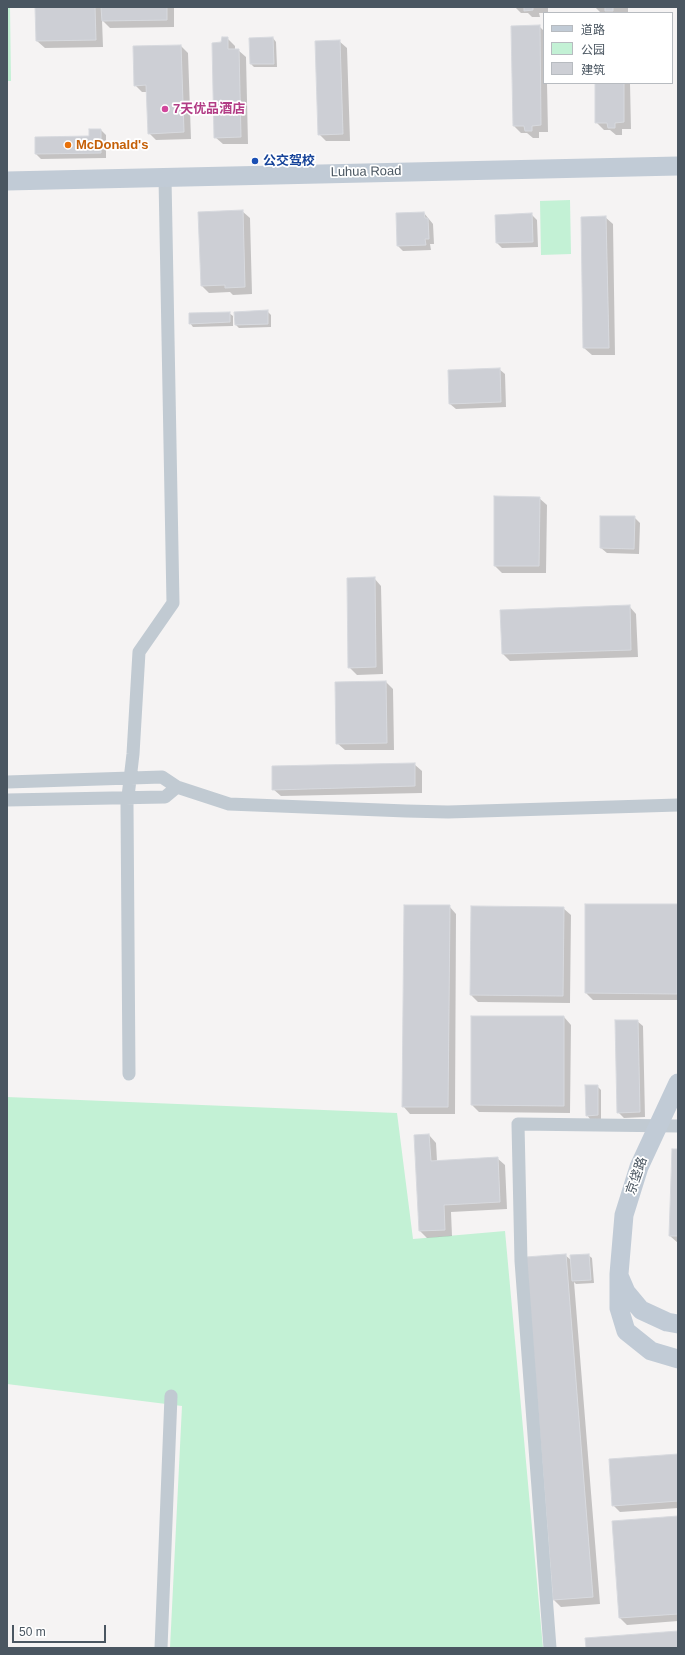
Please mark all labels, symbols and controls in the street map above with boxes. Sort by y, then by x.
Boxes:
legend [543,12,673,84]
text: 道路 [581,23,605,37]
text: 公园 [581,43,605,57]
text: 建筑 [581,63,605,77]
place label: 7天优品酒店 [173,101,245,117]
marker: 7天优品酒店 [160,104,170,114]
place label: McDonald's [76,137,148,153]
marker: McDonald's [63,140,73,150]
place label: 公交驾校 [263,153,315,169]
marker: 公交驾校 [250,156,260,166]
street label: Luhua Road [330,164,402,180]
street label: 京垡路 [623,1155,651,1197]
scale bar [14,1617,108,1643]
text: 50 m [19,1625,46,1639]

